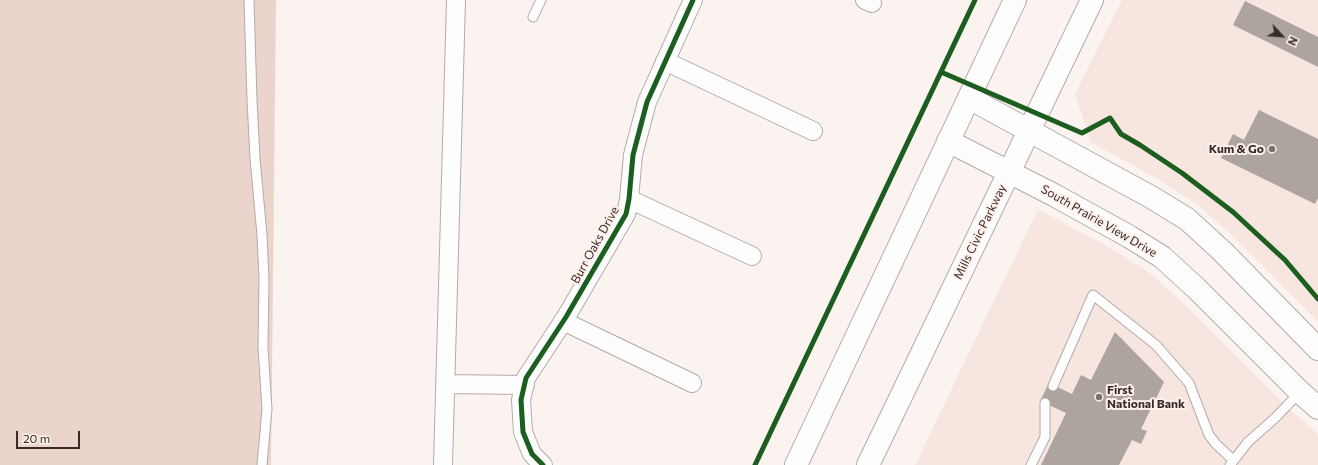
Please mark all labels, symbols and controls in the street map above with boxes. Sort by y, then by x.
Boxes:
north arrow [1262,16,1302,56]
text: N [1286,35,1301,48]
place label: Kum & Go [1209,142,1264,156]
marker: Kum & Go [1267,144,1277,154]
street label: Mills Civic Parkway [951,182,1009,282]
street label: South Prairie View Drive [1038,182,1160,260]
street label: Burr Oaks Drive [568,204,622,286]
place label: First National Bank [1107,383,1185,411]
marker: First National Bank [1094,392,1104,402]
scale bar [18,423,82,449]
text: 20 m [23,431,50,445]

